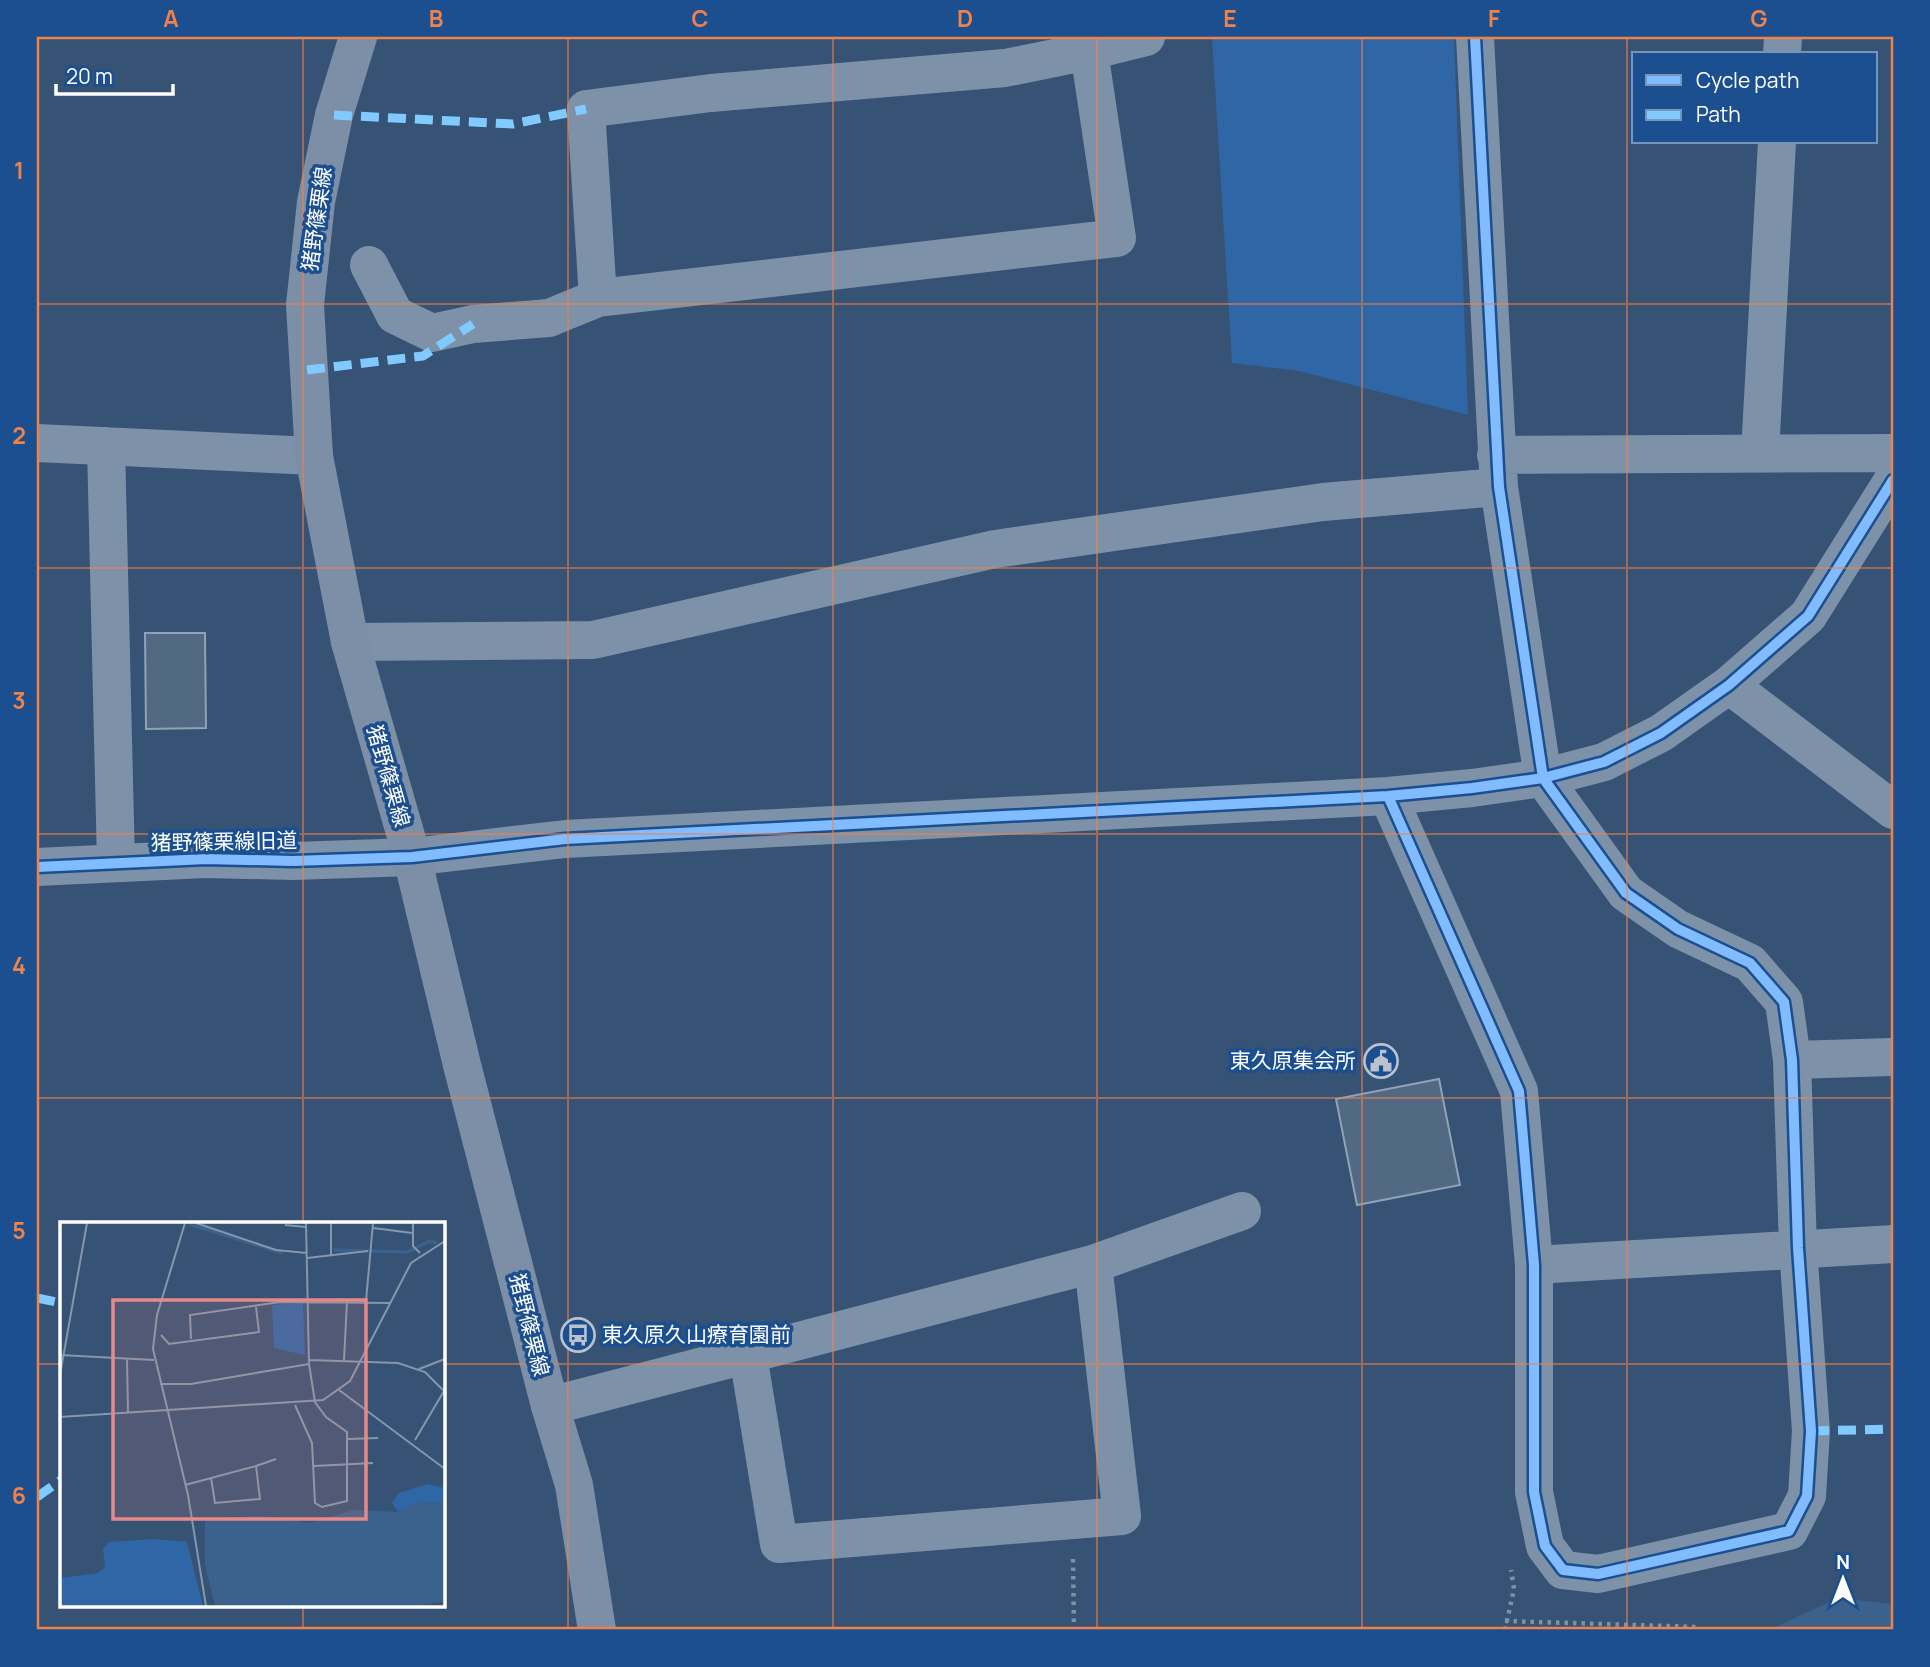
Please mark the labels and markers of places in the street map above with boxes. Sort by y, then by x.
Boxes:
public building icon: 東久原集会所 [1362,1042,1400,1080]
place label: 東久原集会所 [1230,1046,1356,1074]
bus stop icon: 東久原久山療育園前 [559,1316,597,1354]
place label: 東久原久山療育園前 [602,1320,791,1348]

